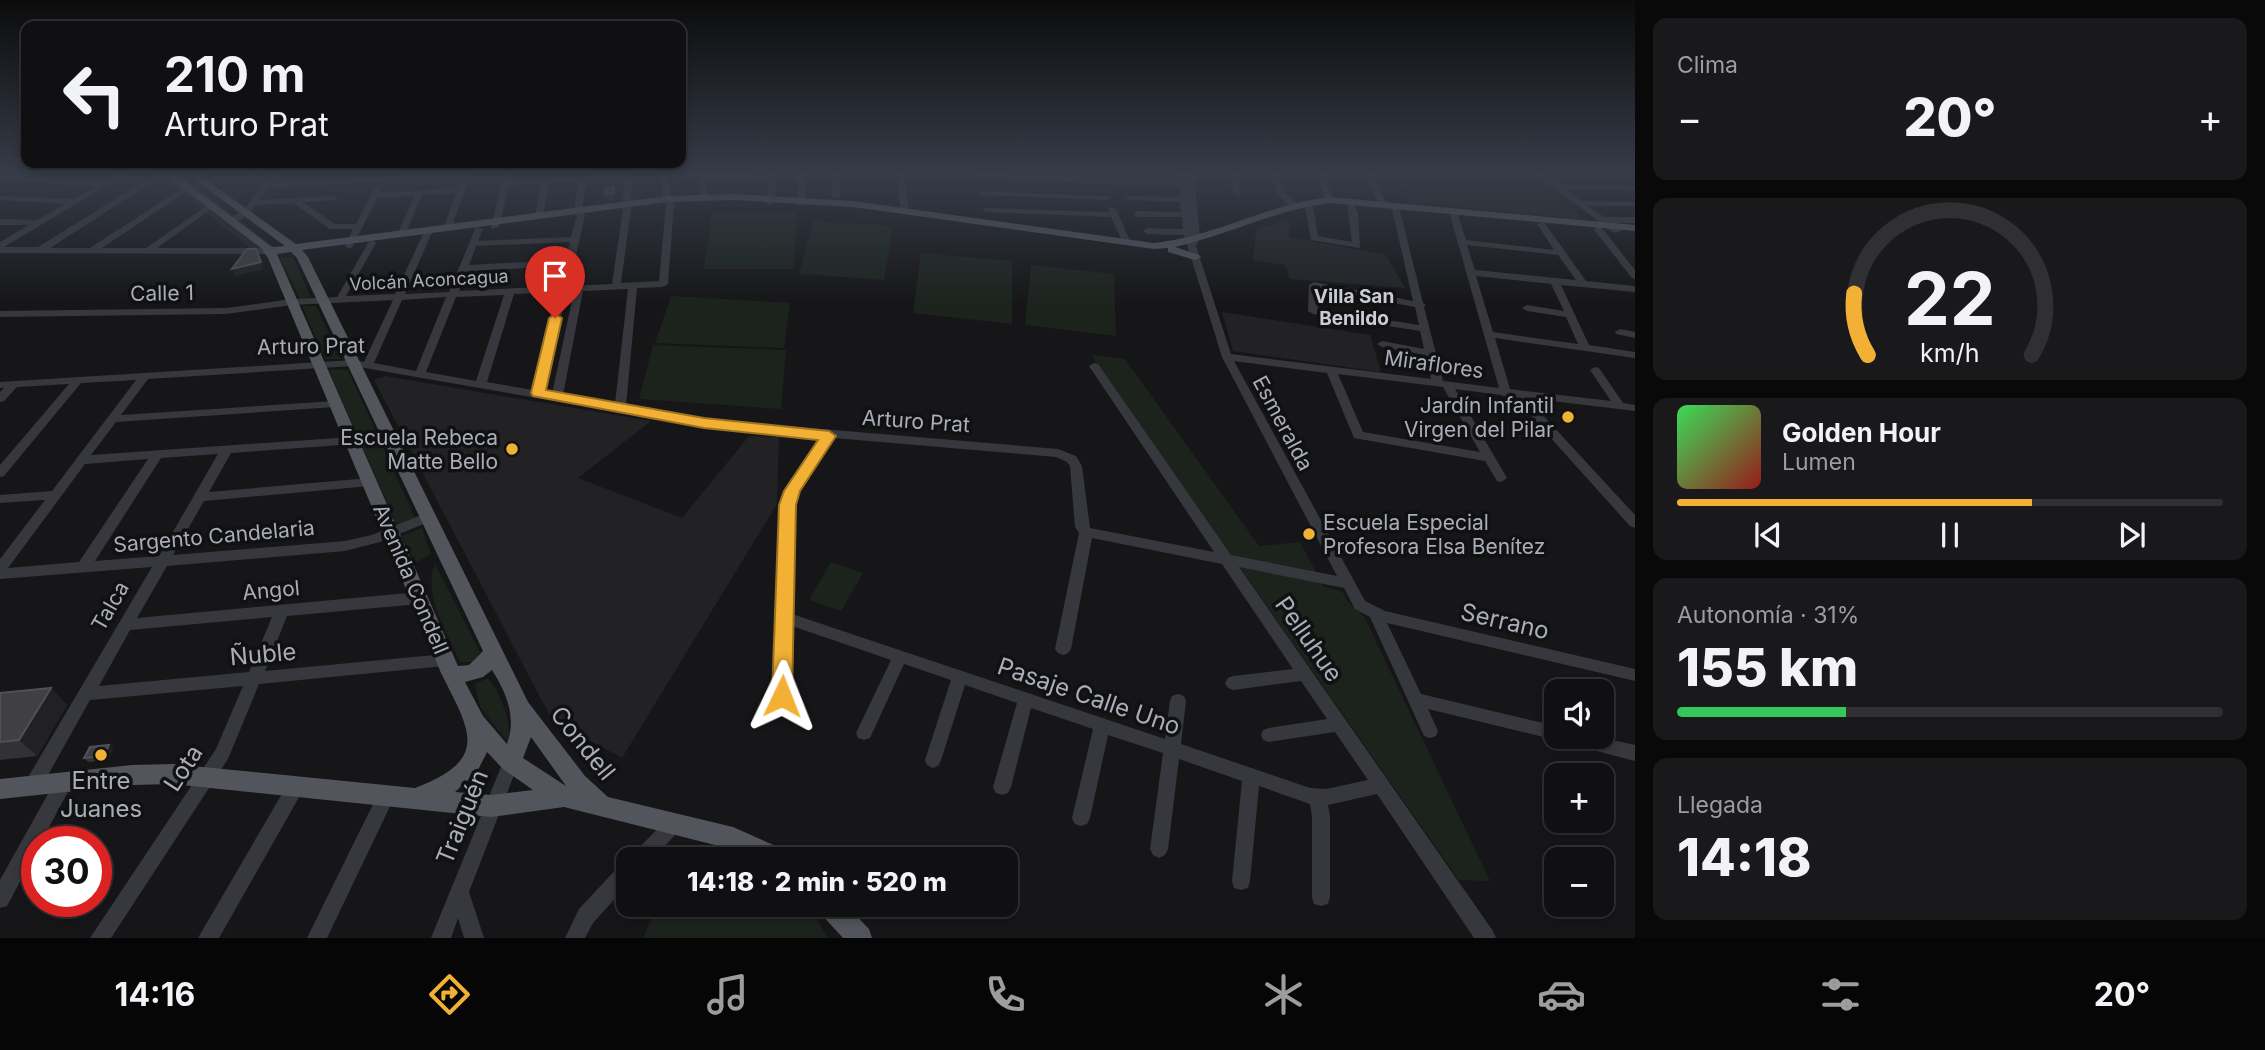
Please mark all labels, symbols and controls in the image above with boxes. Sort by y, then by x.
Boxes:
text: 210 m [164,45,305,104]
icon: left [49,49,140,140]
text: Clima [1677,51,1738,79]
text: 20° [1903,86,1997,149]
text: − [1677,95,1702,141]
text: + [2198,95,2223,141]
text: Arturo Prat [164,105,329,144]
pin [525,246,585,318]
text: 22 [1904,254,1996,343]
icon: arrive [536,257,574,295]
street label: Volcán Aconcagua [349,265,509,295]
street label: Calle 1 [130,280,194,306]
district label: Villa San Benildo [1314,285,1394,330]
street label: Arturo Prat [257,333,365,359]
text: km/h [1920,338,1980,368]
street label: Miraflores [1383,345,1485,383]
street label: Esmeralda [1248,371,1318,475]
place label: Jardín Infantil Virgen del Pilar [1404,393,1554,442]
street label: Arturo Prat [861,405,971,437]
marker: Jardín Infantil Virgen del Pilar [1560,409,1576,425]
text: Golden Hour [1782,417,1941,448]
place label: Escuela Rebeca Matte Bello [340,425,498,474]
marker: Escuela Rebeca Matte Bello [504,441,520,457]
text: Lumen [1782,448,1856,476]
street label: Avenida Condell [368,500,454,658]
place label: Escuela Especial Profesora Elsa Benítez [1323,510,1545,559]
street label: Sargento Candelaria [112,515,316,557]
icon: previous [1749,516,1787,554]
icon: pause [1931,516,1969,554]
icon: next [2113,516,2151,554]
marker: Escuela Especial Profesora Elsa Benítez [1301,526,1317,542]
street label: Angol [241,575,301,605]
street label: Talca [86,577,134,635]
street label: Pelluhue [1269,591,1349,687]
street label: Serrano [1458,597,1552,645]
text: Autonomía · 31% [1677,601,1859,629]
text: 155 km [1677,636,1858,699]
street label: Ñuble [228,637,298,671]
street label: Pasaje Calle Uno [994,651,1184,741]
position arrow [745,659,819,733]
map controls [1544,679,1614,917]
button: sound [1544,679,1614,749]
street label: Condell [545,700,621,786]
street label: Lota [157,739,209,797]
marker: Entre Juanes [93,747,109,763]
button: + [1544,763,1614,833]
street label: Traiguén [430,765,494,869]
place label: Entre Juanes [60,766,142,823]
text: Llegada [1677,791,1763,819]
speed limit sign: 30 [21,826,112,917]
text: 14:18 [1677,826,1812,889]
button: − [1544,847,1614,917]
text: 14:18 · 2 min · 520 m [687,866,947,897]
icon: directions [425,970,474,1019]
icon: music [703,970,752,1019]
icon: phone [981,970,1030,1019]
icon: climate [1259,970,1308,1019]
icon: car [1537,970,1586,1019]
icon: filters [1816,970,1865,1019]
text: 14:16 [115,975,195,1014]
text: 20° [2094,975,2150,1014]

